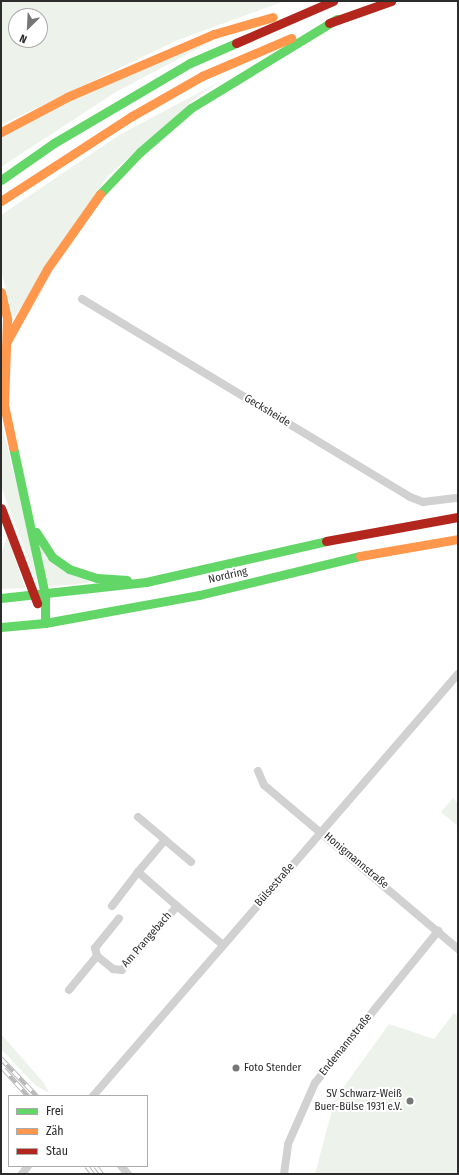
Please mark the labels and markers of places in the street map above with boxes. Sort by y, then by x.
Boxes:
place label: Foto Stender [244,1061,301,1075]
marker: Foto Stender [231,1063,241,1073]
place label: SV Schwarz-Weiß Buer-Bülse 1931 e.V. [314,1088,402,1114]
marker: SV Schwarz-Weiß Buer-Bülse 1931 e.V. [405,1096,415,1106]

